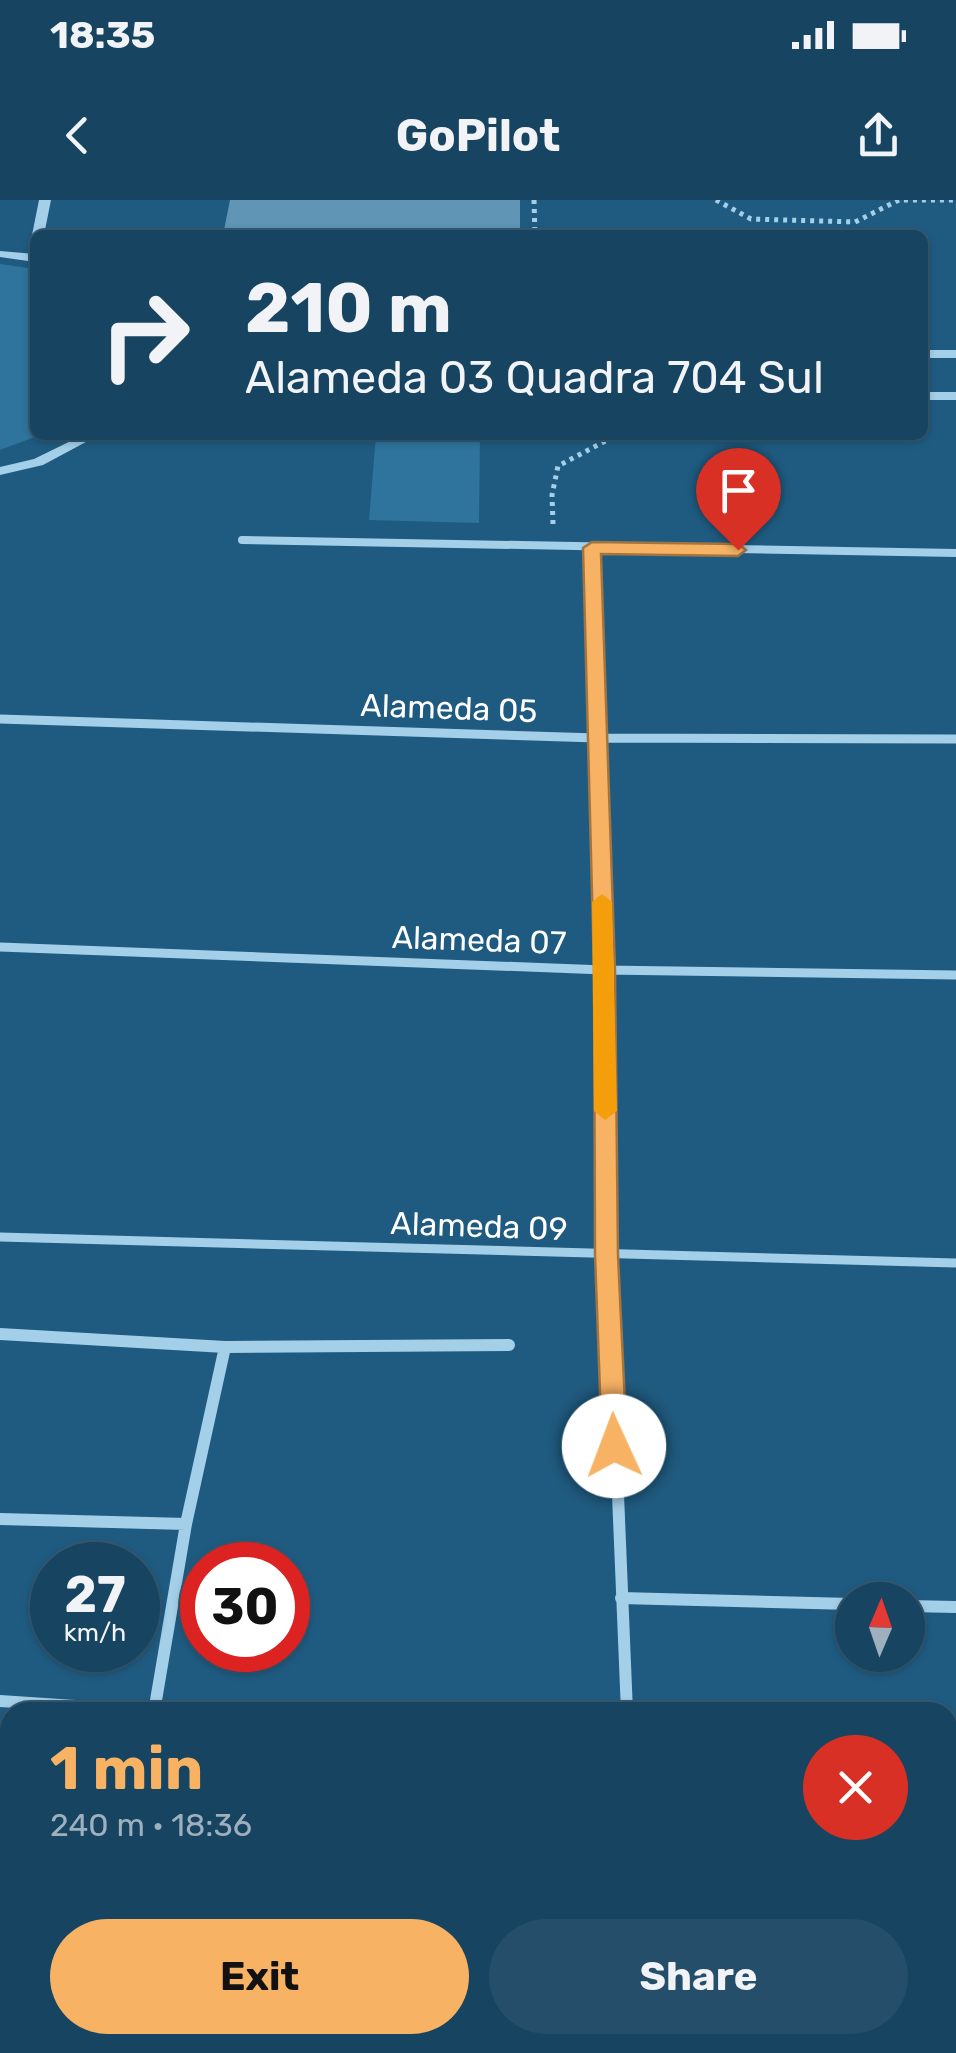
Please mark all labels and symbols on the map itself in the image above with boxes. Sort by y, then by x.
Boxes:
pin [696,448,781,551]
street label: Alameda 05 [360,686,538,730]
street label: Alameda 07 [391,918,567,962]
street label: Alameda 09 [390,1204,568,1248]
position arrow [562,1394,666,1498]
speed limit sign: 30 [180,1542,310,1672]
north arrow [835,1582,925,1672]

